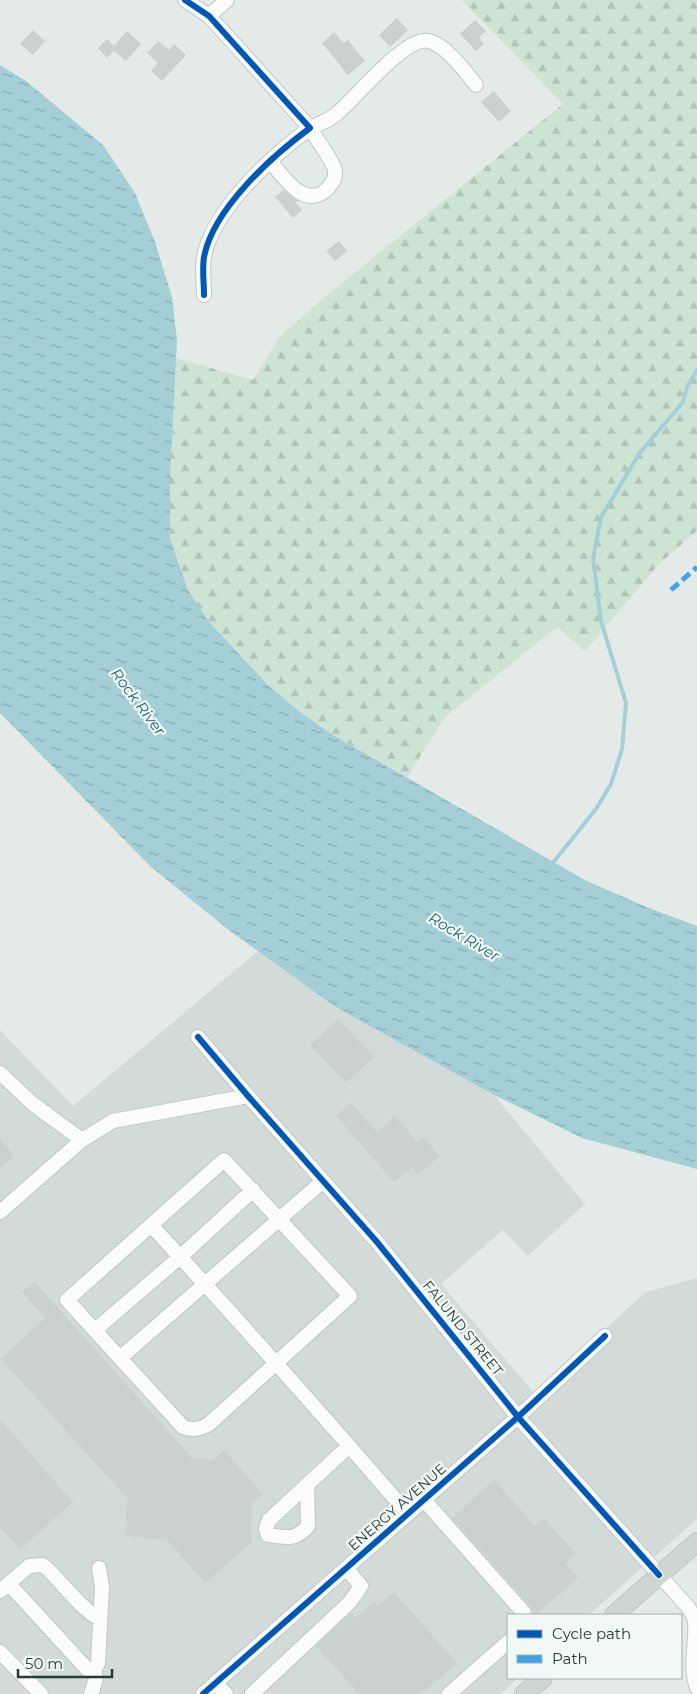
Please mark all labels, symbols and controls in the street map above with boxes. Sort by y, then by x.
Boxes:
water label: Rock River [107,664,170,740]
water label: Rock River [425,908,504,966]
street label: FALUND STREET [419,1277,507,1379]
street label: ENERGY AVENUE [344,1460,450,1554]
legend [507,1614,682,1679]
text: Cycle path [552,1624,631,1643]
scale bar [18,1646,111,1678]
text: Path [552,1649,588,1668]
text: 50 m [25,1654,63,1673]

